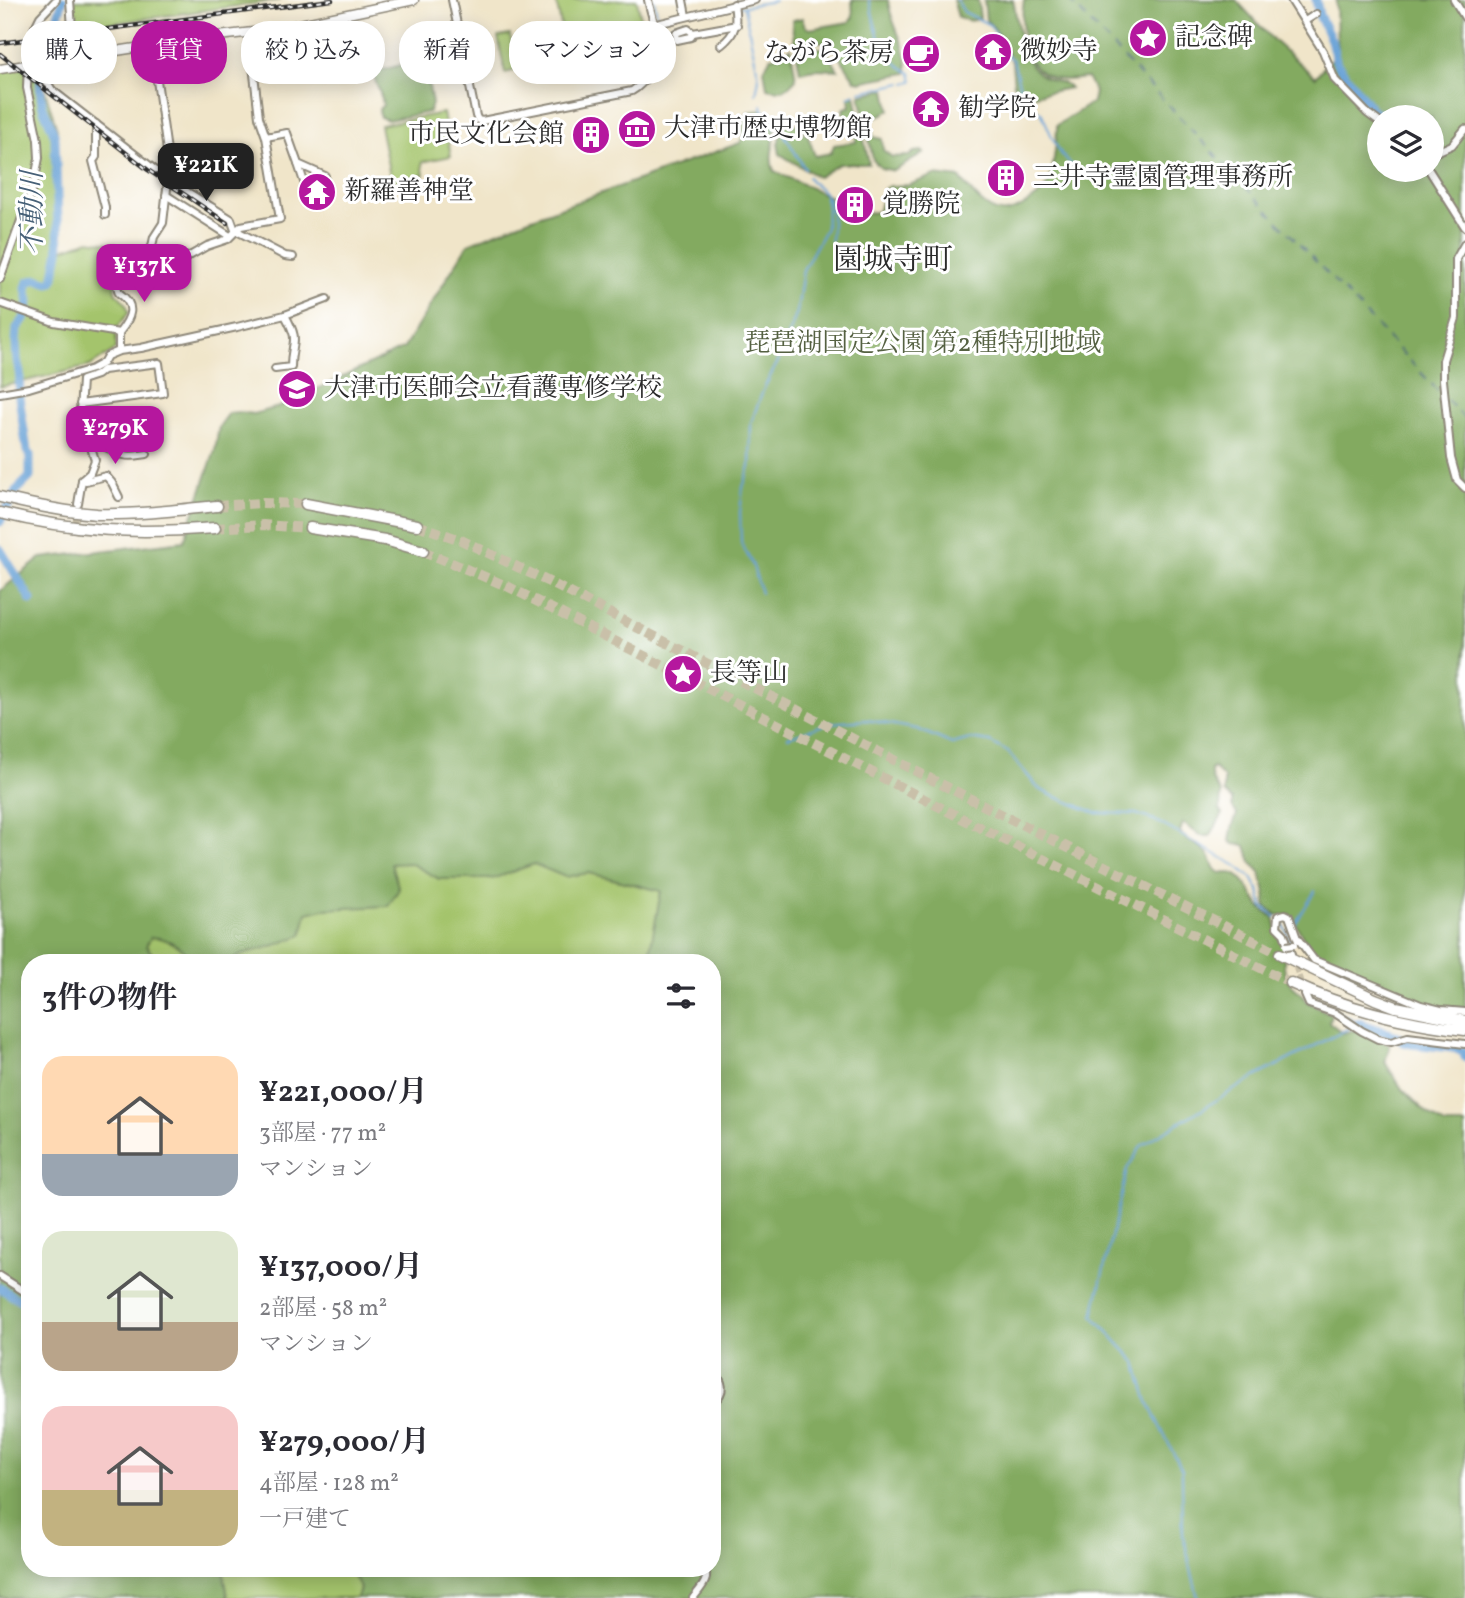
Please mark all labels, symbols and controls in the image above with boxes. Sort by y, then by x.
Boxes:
place icon: 記念碑 [1127,17,1169,59]
place label: 記念碑 [1175,20,1253,56]
chip: 購入 [21,21,117,84]
chip: 賃貸 [131,21,227,84]
chip: 絞り込み [241,21,385,84]
chip: 新着 [399,21,495,84]
chip: マンション [509,21,676,84]
temple icon: 微妙寺 [972,31,1014,73]
cafe icon: ながら茶房 [900,33,942,75]
place label: 微妙寺 [1020,34,1098,70]
place label: ながら茶房 [764,36,894,72]
temple icon: 勧学院 [910,88,952,130]
place label: 勧学院 [958,91,1036,127]
map controls [1367,105,1444,182]
button: layers [1367,105,1444,182]
museum icon: 大津市歴史博物館 [616,108,658,150]
place label: 大津市歴史博物館 [664,111,872,147]
building icon: 市民文化会館 [570,114,612,156]
place label: 市民文化会館 [408,117,564,153]
pin: ¥221K [157,144,255,203]
text: ¥221K [174,150,238,182]
building icon: 三井寺霊園管理事務所 [985,157,1027,199]
place label: 三井寺霊園管理事務所 [1033,160,1293,196]
water label: 不動川 [14,168,53,255]
temple icon: 新羅善神堂 [296,171,338,213]
place label: 新羅善神堂 [344,174,474,210]
building icon: 覚勝院 [834,184,876,226]
place label: 覚勝院 [882,187,960,223]
district label: 園城寺町 [833,240,953,282]
pin: ¥137K [95,244,193,304]
text: ¥137K [112,251,176,283]
park label: 琵琶湖国定公園 第2種特別地域 [744,326,1102,362]
school or university icon: 大津市医師会立看護専修学校 [276,368,318,410]
place label: 大津市医師会立看護専修学校 [324,371,662,407]
pin: ¥279K [66,406,164,466]
text: ¥279K [82,413,148,445]
place icon: 長等山 [662,653,704,695]
place label: 長等山 [710,656,788,692]
icon: filters [662,977,700,1015]
text: 3件の物件 [42,978,177,1020]
text: ¥221,000/月 [259,1072,427,1114]
icon: home [98,1084,182,1168]
text: 3部屋 · 77 m² [259,1118,386,1150]
text: マンション [259,1154,373,1186]
text: ¥137,000/月 [259,1247,423,1289]
icon: home [98,1259,182,1343]
text: 2部屋 · 58 m² [259,1293,387,1325]
text: マンション [259,1329,373,1361]
text: ¥279,000/月 [259,1422,430,1464]
icon: home [98,1434,182,1518]
text: 4部屋 · 128 m² [259,1468,399,1500]
text: 一戸建て [259,1504,351,1536]

